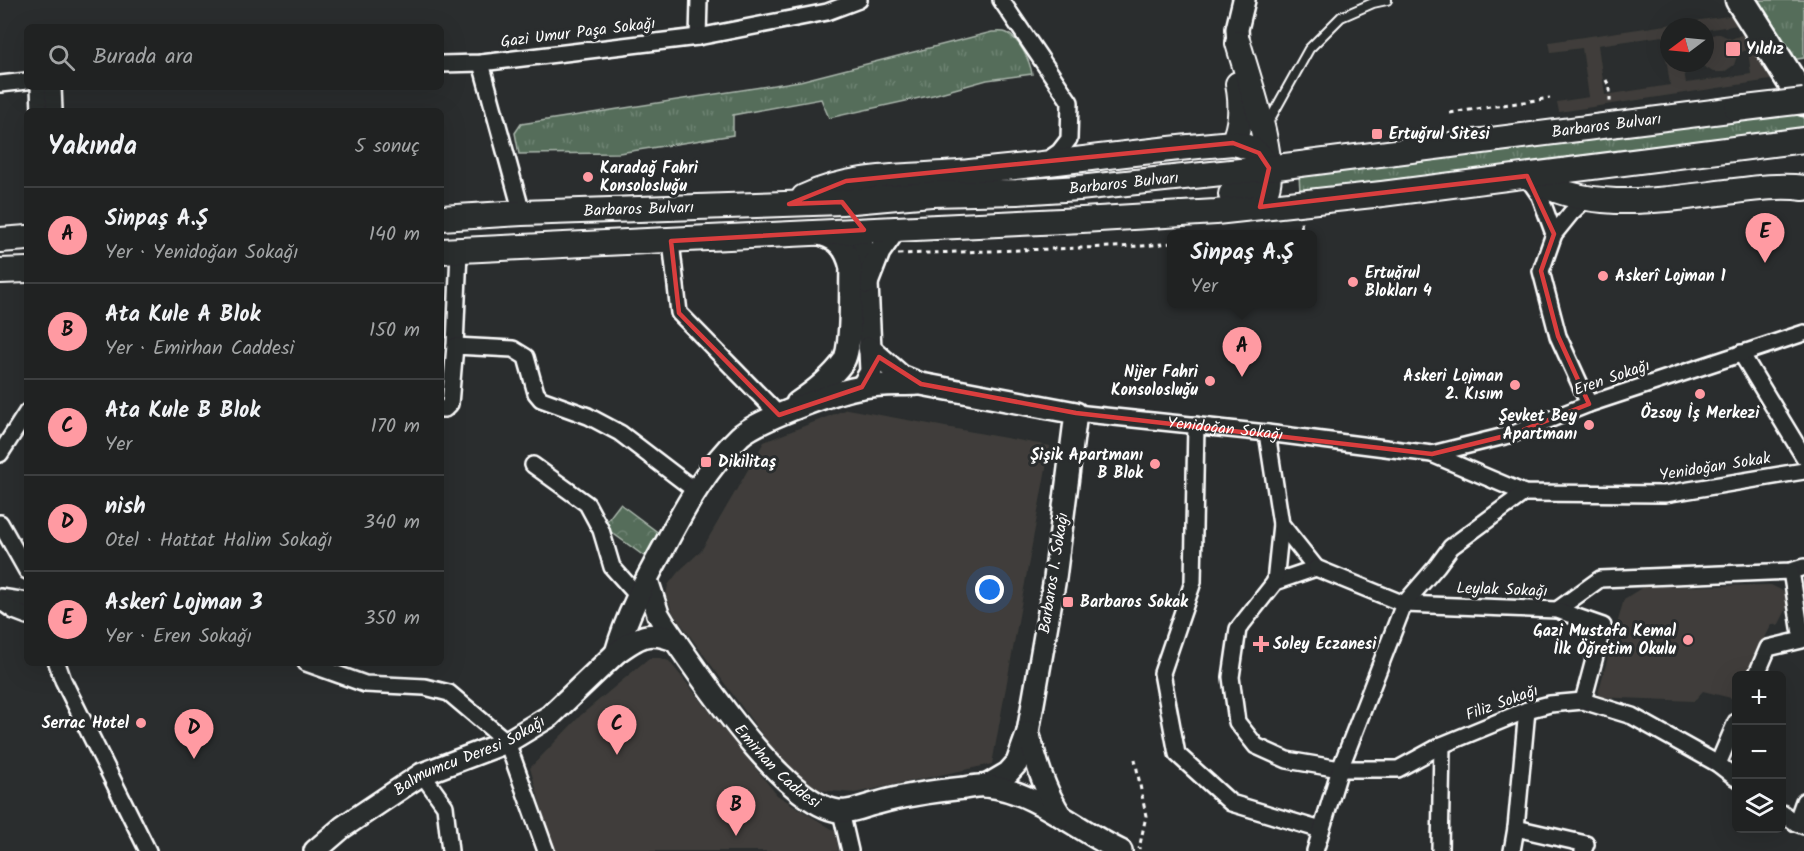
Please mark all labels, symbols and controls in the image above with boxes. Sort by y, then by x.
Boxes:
street label: Gazi Umur Paşa Sokağı [499,11,657,55]
north arrow [1660,18,1714,72]
search box [24,24,444,90]
place label: Yıldız [1746,37,1784,62]
text: Burada ara [93,40,193,75]
marker: Yıldız [1724,40,1742,58]
icon: search [45,41,78,74]
street label: Barbaros Bulvarı [1550,106,1663,145]
place label: Ertuğrul Sitesi [1389,122,1491,147]
text: Yakında [48,126,137,168]
marker: Ertuğrul Sitesi [1370,127,1384,141]
text: 5 sonuç [354,131,420,163]
place label: Karadağ Fahri Konsolosluğu [600,156,699,199]
street label: Barbaros Bulvarı [1068,165,1180,201]
marker: Karadağ Fahri Konsolosluğu [581,170,595,184]
street label: Barbaros Bulvarı [583,195,694,223]
text: Sinpaş A.Ş [105,202,208,237]
pin: E [1746,214,1784,263]
text: A [61,219,74,251]
text: 140 m [369,219,420,251]
popup [1167,230,1317,308]
text: Sinpaş A.Ş [1191,236,1293,271]
text: Yer · Yenidoğan Sokağı [105,237,298,269]
place label: Ertuğrul Blokları 4 [1365,261,1432,304]
place label: Askerî Lojman 1 [1615,264,1726,289]
marker: Askerî Lojman 1 [1596,269,1610,283]
text: Yer [1191,271,1218,303]
marker: Ertuğrul Blokları 4 [1346,275,1360,289]
text: Ata Kule A Blok [105,298,260,333]
text: B [61,315,74,347]
text: 150 m [369,315,420,347]
pin: A [1222,328,1262,377]
text: Yer · Emirhan Caddesi [105,333,294,365]
street label: Eren Sokağı [1570,353,1654,403]
place label: Nijer Fahri Konsolosluğu [1111,360,1199,403]
place label: Askeri Lojman 2. Kısım [1403,364,1503,407]
marker: Nijer Fahri Konsolosluğu [1203,374,1217,388]
marker: Askeri Lojman 2. Kısım [1508,378,1522,392]
marker: Özsoy İş Merkezi [1693,387,1707,401]
text: Ata Kule B Blok [105,394,260,429]
place label: Özsoy İş Merkezi [1641,401,1760,426]
place label: Şevket Bey Apartmanı [1499,404,1578,447]
street label: Yenidoğan Sokağı [1166,410,1285,447]
text: C [61,411,74,443]
text: 170 m [371,411,420,443]
marker: Şevket Bey Apartmanı [1582,418,1596,432]
text: Yer [105,429,132,461]
place label: Şişik Apartmanı B Blok [1030,443,1144,486]
street label: Yenidoğan Sokak [1658,446,1773,488]
place label: Dikilitaş [718,450,777,475]
marker: Dikilitaş [699,455,713,469]
marker: Şişik Apartmanı B Blok [1148,457,1162,471]
text: nish [105,490,146,525]
text: D [61,507,74,539]
text: 340 m [364,507,420,539]
street label: Barbaros 1. Sokağı [1032,511,1076,635]
text: Otel · Hattat Halim Sokağı [105,525,333,557]
your location [975,575,1004,604]
street label: Leylak Sokağı [1456,576,1548,604]
text: Askerî Lojman 3 [105,586,263,621]
place label: Barbaros Sokak [1080,590,1189,615]
marker: Barbaros Sokak [1061,595,1075,609]
text: E [62,603,73,635]
text: 350 m [364,603,420,635]
place label: Gazi Mustafa Kemal İlk Öğretim Okulu [1533,619,1677,662]
text: Yer · Eren Sokağı [105,621,252,653]
place label: Soley Eczanesi [1273,632,1377,657]
marker: Gazi Mustafa Kemal İlk Öğretim Okulu [1681,633,1695,647]
marker: Soley Eczanesi [1254,637,1268,651]
map controls [1732,671,1786,833]
button: + [1732,671,1786,725]
street label: Filiz Sokağı [1462,678,1542,728]
pin: C [598,706,636,755]
street label: Balmumcu Deresi Sokağı [389,709,550,802]
pin: D [174,710,214,759]
place label: Serrac Hotel [42,711,130,736]
marker: Serrac Hotel [134,716,148,730]
street label: Emirhan Caddesi [728,718,826,816]
button: − [1732,725,1786,779]
button: layers [1732,779,1786,833]
pin: B [716,786,756,836]

